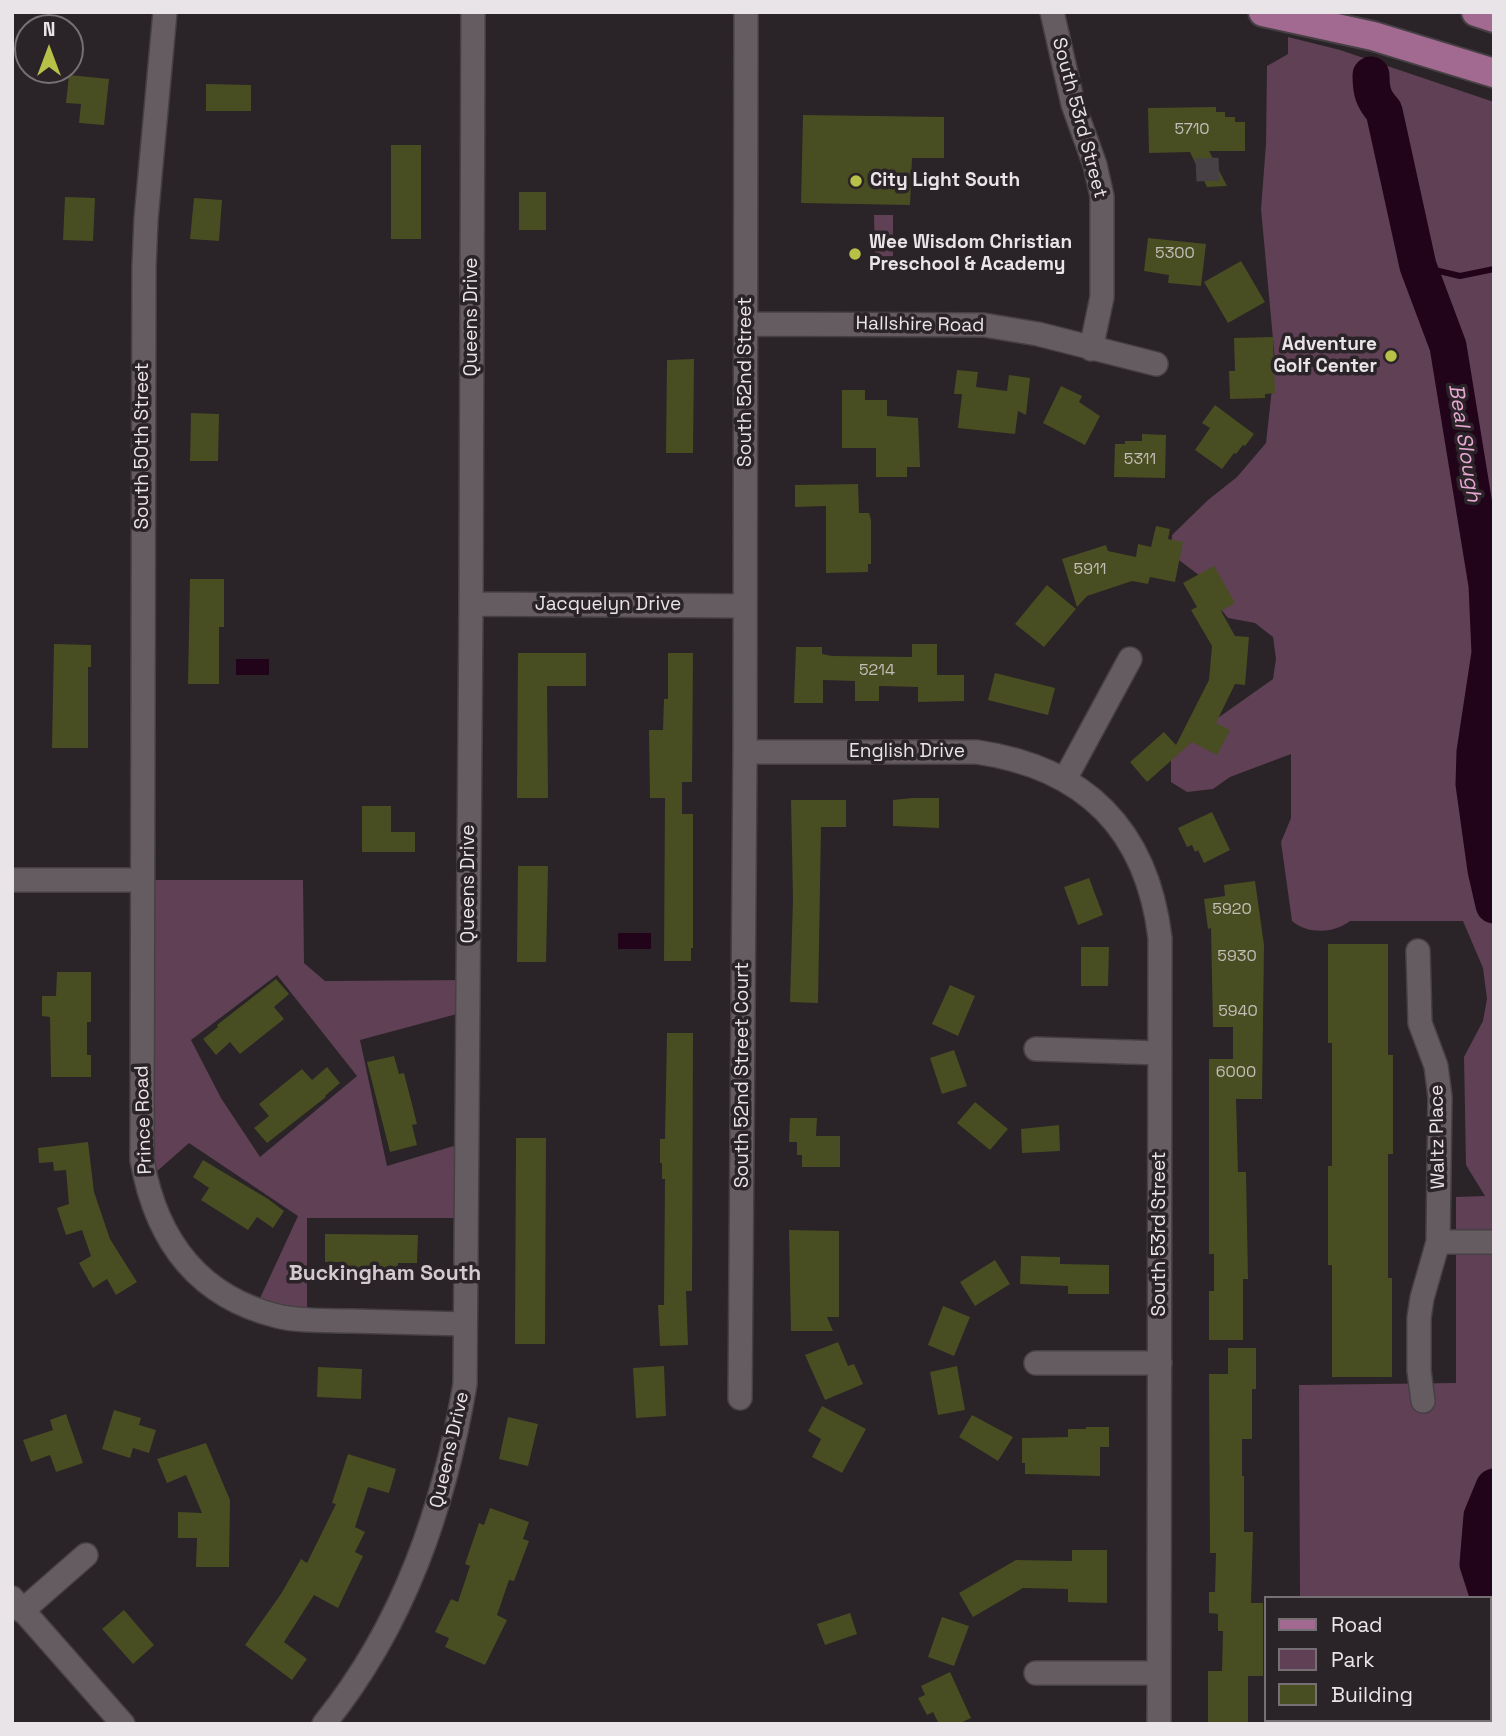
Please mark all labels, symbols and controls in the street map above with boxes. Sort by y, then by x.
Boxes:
north arrow [14,14,84,84]
text: N [43,17,55,42]
street label: South 53rd Street [1047,35,1111,201]
house number: 5710 [1174,120,1210,140]
place label: City Light South [870,170,1020,192]
marker: City Light South [848,173,864,189]
place label: Wee Wisdom Christian Preschool & Academy [869,232,1072,276]
house number: 5300 [1155,244,1195,264]
marker: Wee Wisdom Christian Preschool & Academy [847,246,863,262]
street label: Queens Drive [461,258,483,376]
street label: South 52nd Street [735,297,757,467]
street label: Hallshire Road [856,312,984,338]
place label: Adventure Golf Center [1273,334,1377,378]
marker: Adventure Golf Center [1383,348,1399,364]
street label: South 50th Street [132,362,154,530]
water label: Beal Slough [1442,382,1486,504]
house number: 5311 [1124,450,1156,470]
house number: 5911 [1074,560,1106,580]
street label: Jacquelyn Drive [535,594,681,616]
house number: 5214 [859,661,895,681]
street label: English Drive [849,741,965,763]
street label: Queens Drive [458,825,480,943]
house number: 5920 [1212,900,1252,920]
house number: 5930 [1217,947,1257,967]
street label: South 52nd Street Court [732,962,754,1188]
house number: 5940 [1218,1002,1258,1022]
house number: 6000 [1216,1063,1256,1083]
street label: Prince Road [131,1065,157,1175]
street label: Waltz Place [1426,1084,1450,1190]
street label: South 53rd Street [1149,1151,1171,1317]
district label: Buckingham South [289,1261,481,1287]
street label: Queens Drive [426,1390,474,1510]
legend [1264,1596,1492,1722]
text: Road [1331,1611,1383,1638]
text: Park [1331,1646,1375,1673]
text: Building [1331,1681,1413,1708]

